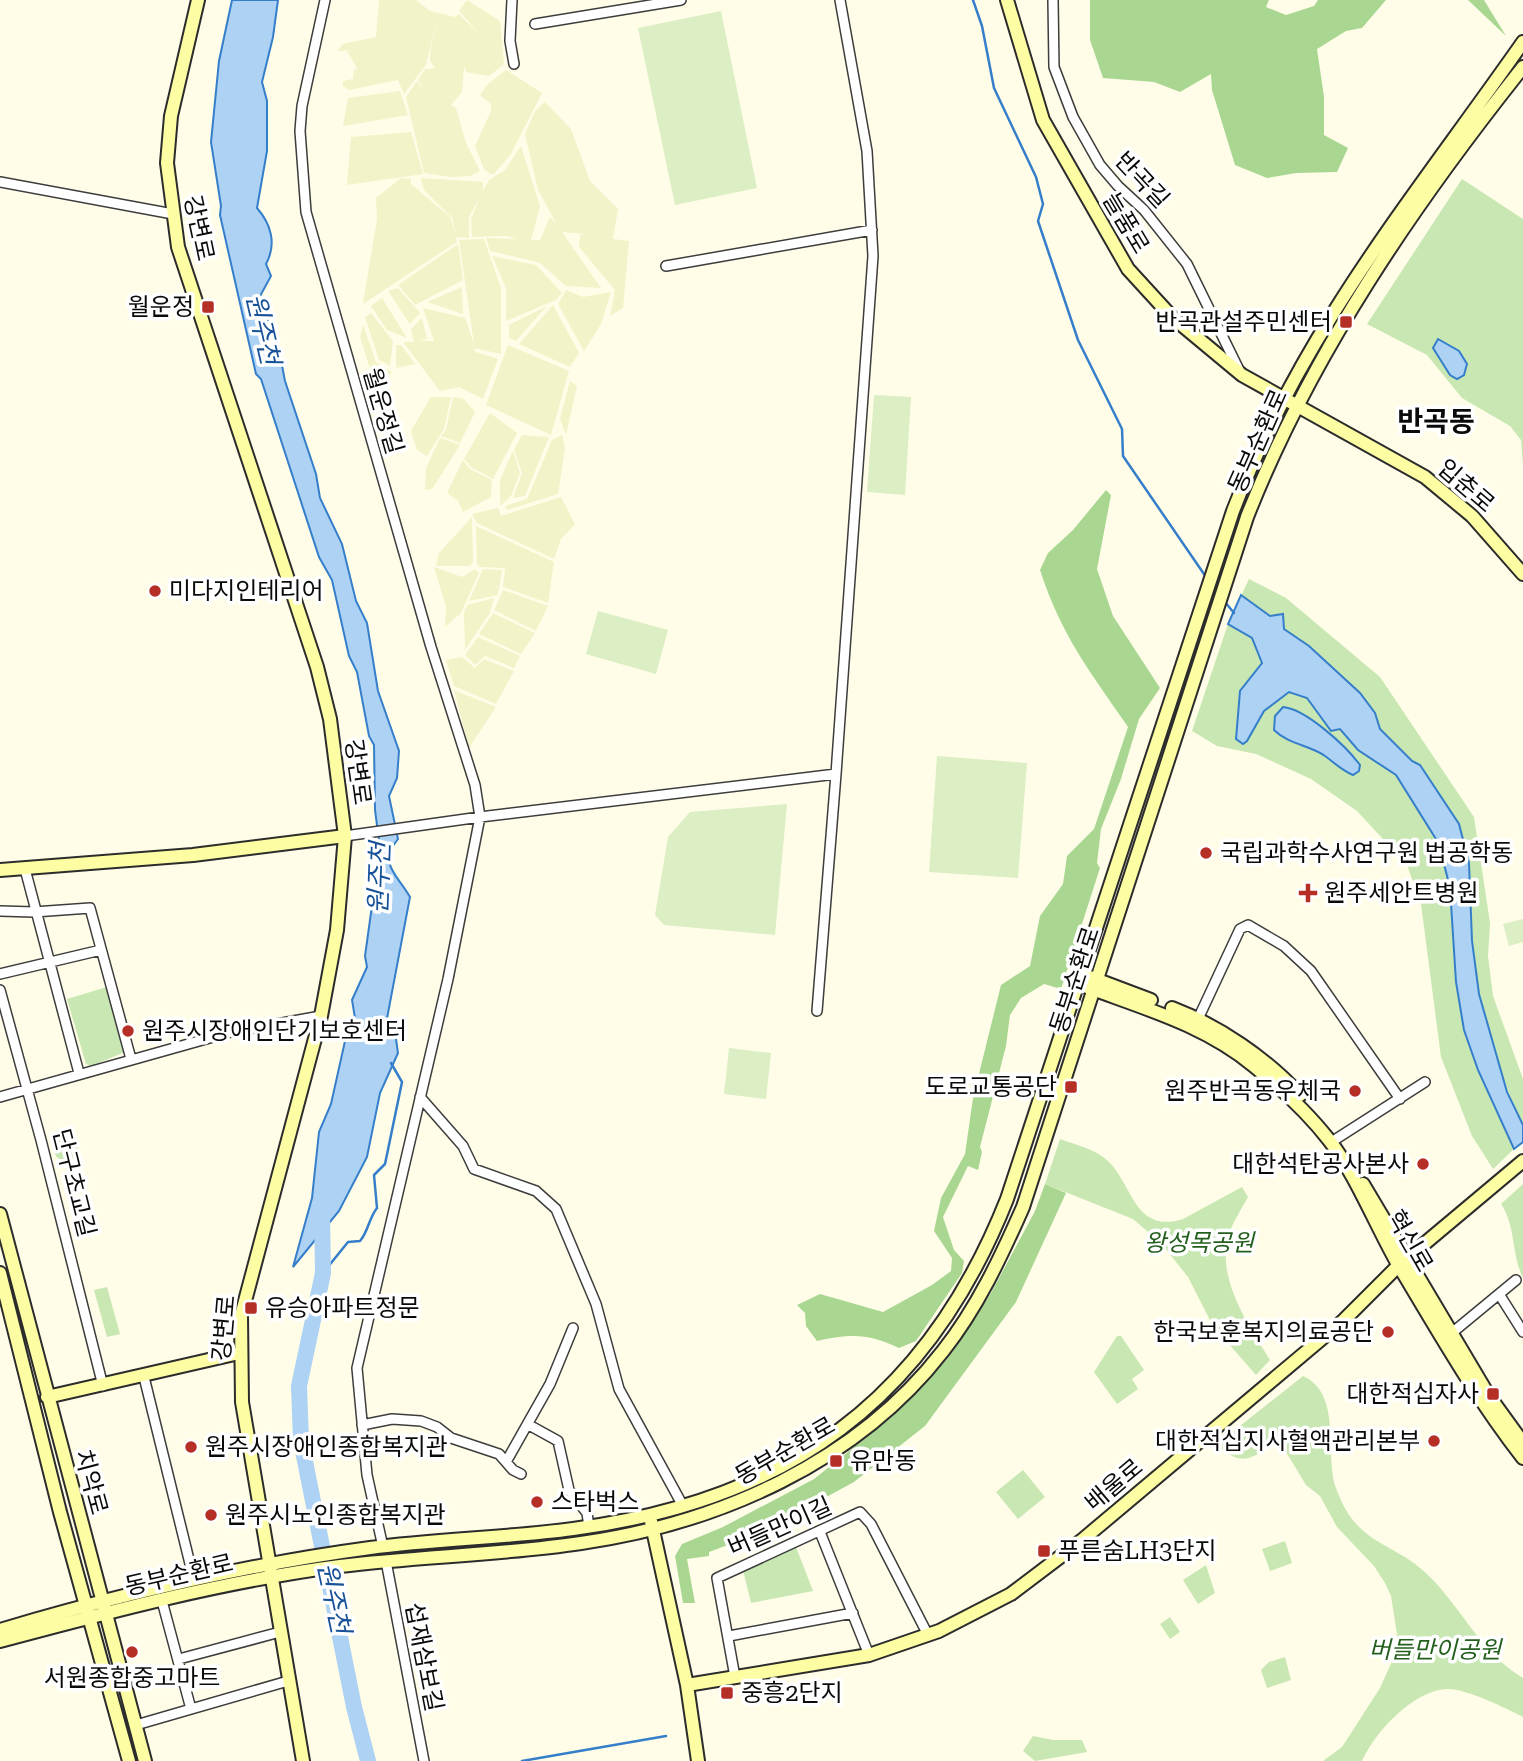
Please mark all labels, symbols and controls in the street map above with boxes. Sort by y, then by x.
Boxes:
street label: 반곡길 [1109,146,1175,214]
street label: 늘품로 [1097,187,1155,259]
street label: 강변로 [178,193,220,263]
water label: 원주천 [240,291,286,370]
place label: 월운정 [128,293,194,321]
marker: 월운정 [200,299,216,315]
place label: 반곡관설주민센터 [1155,308,1332,336]
marker: 반곡관설주민센터 [1338,314,1354,330]
street label: 월운정길 [357,365,409,457]
street label: 동부순환로 [1223,385,1293,497]
district label: 반곡동 [1397,405,1475,438]
street label: 입춘로 [1432,454,1500,518]
place label: 미다지인테리어 [169,577,324,605]
marker: 미다지인테리어 [147,583,163,599]
street label: 강변로 [340,737,376,807]
water label: 원주천 [363,839,395,914]
place label: 국립과학수사연구원 법공학동 [1220,839,1513,867]
marker: 국립과학수사연구원 법공학동 [1198,845,1214,861]
place label: 원주세안트병원 [1324,879,1479,907]
marker: 원주세안트병원 [1298,883,1318,903]
street label: 동부순환로 [1045,923,1105,1037]
place label: 원주시장애인단기보호센터 [142,1017,407,1045]
marker: 원주시장애인단기보호센터 [120,1023,136,1039]
place label: 도로교통공단 [925,1073,1057,1101]
place label: 원주반곡동우체국 [1164,1077,1341,1105]
marker: 도로교통공단 [1063,1079,1079,1095]
marker: 원주반곡동우체국 [1347,1083,1363,1099]
street label: 단구초교길 [47,1126,101,1240]
place label: 대한석탄공사본사 [1232,1150,1409,1178]
marker: 대한석탄공사본사 [1415,1156,1431,1172]
street label: 혁신로 [1381,1205,1439,1277]
park label: 왕성목공원 [1144,1229,1256,1257]
street label: 강변로 [207,1294,241,1362]
place label: 유승아파트정문 [265,1294,420,1322]
marker: 유승아파트정문 [243,1300,259,1316]
place label: 한국보훈복지의료공단 [1153,1318,1374,1346]
marker: 한국보훈복지의료공단 [1380,1324,1396,1340]
place label: 대한적십자사 [1347,1380,1479,1408]
marker: 대한적십자사 [1485,1386,1501,1402]
street label: 동부순환로 [730,1411,840,1491]
place label: 대한적십지사혈액관리본부 [1155,1427,1420,1455]
place label: 원주시장애인종합복지관 [205,1433,448,1461]
marker: 대한적십지사혈액관리본부 [1426,1433,1442,1449]
marker: 원주시장애인종합복지관 [183,1439,199,1455]
street label: 치악로 [69,1446,113,1518]
place label: 유만동 [850,1447,916,1475]
marker: 유만동 [828,1453,844,1469]
street label: 배울로 [1080,1453,1148,1517]
place label: 스타벅스 [551,1488,639,1516]
street label: 버들만이길 [724,1492,836,1562]
marker: 스타벅스 [529,1494,545,1510]
place label: 원주시노인종합복지관 [225,1501,446,1529]
marker: 원주시노인종합복지관 [203,1507,219,1523]
place label: 푸른숨LH3단지 [1058,1537,1217,1565]
marker: 푸른숨LH3단지 [1036,1543,1052,1559]
street label: 동부순환로 [122,1549,236,1601]
water label: 원주천 [312,1560,357,1639]
street label: 섭재삼보길 [400,1600,448,1714]
park label: 버들만이공원 [1369,1636,1503,1664]
marker: 서원종합중고마트 [124,1644,140,1660]
place label: 서원종합중고마트 [44,1664,220,1692]
place label: 중흥2단지 [741,1679,843,1707]
marker: 중흥2단지 [719,1685,735,1701]

